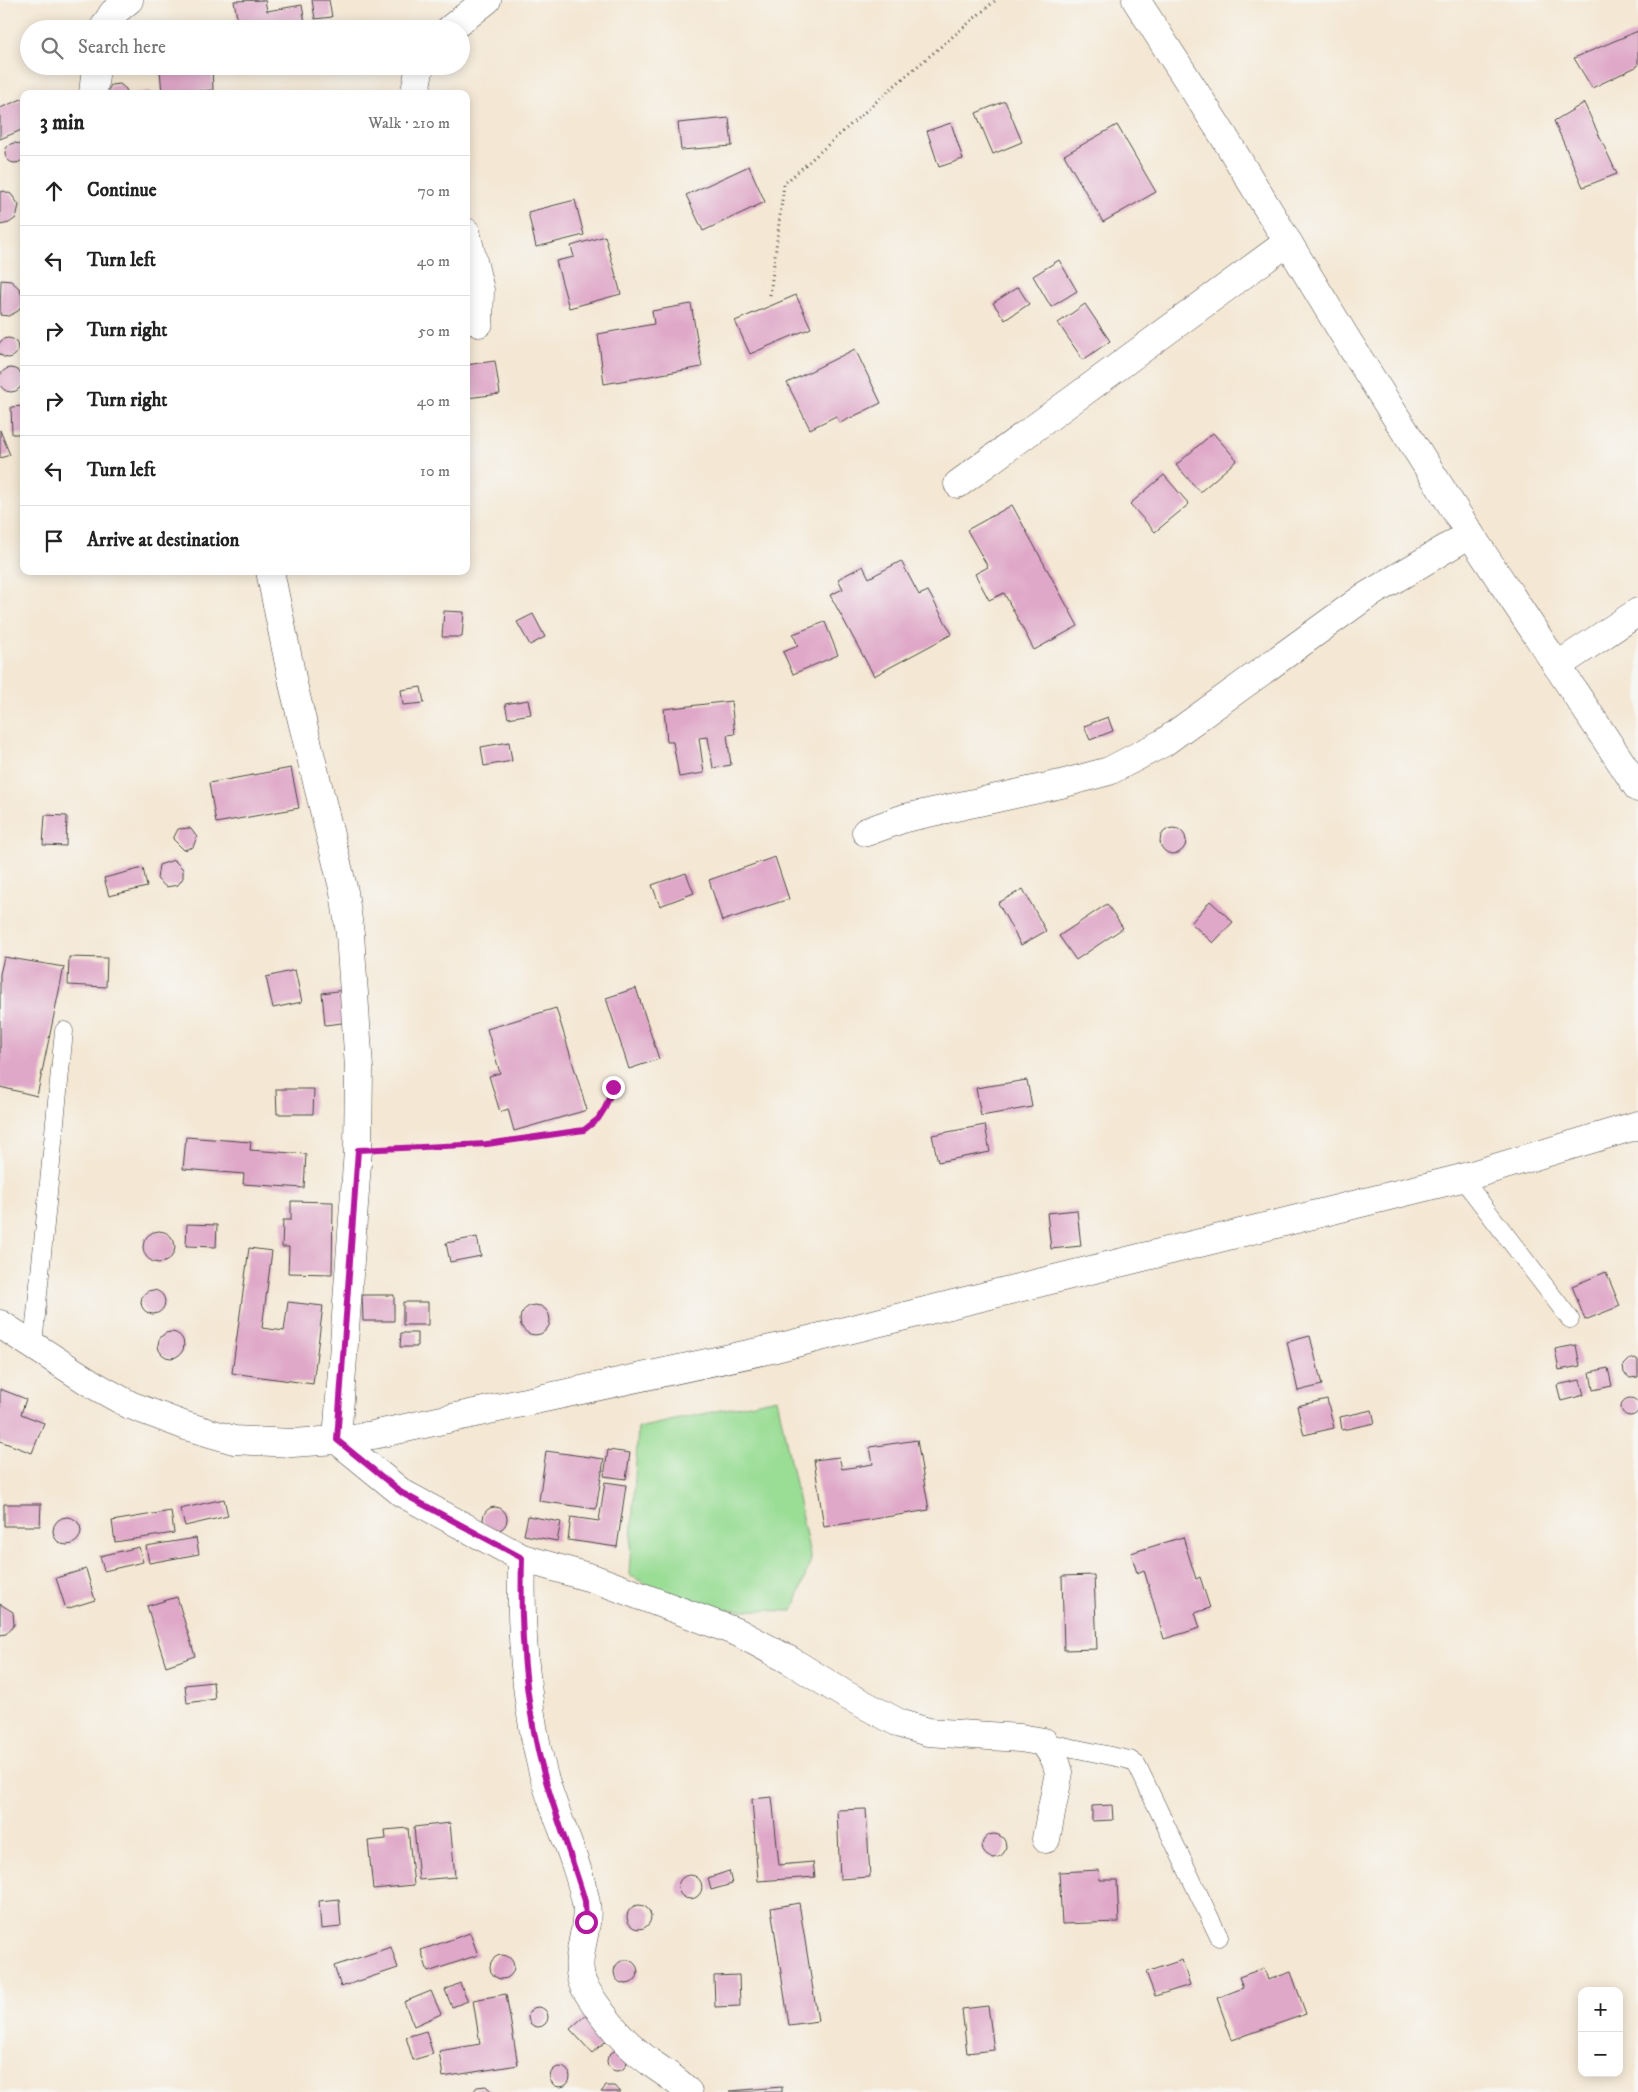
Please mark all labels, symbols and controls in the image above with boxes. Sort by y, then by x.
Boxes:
search box [20,20,470,75]
icon: search [38,34,66,62]
text: Search here [78,36,166,59]
text: 3 min [40,110,85,136]
text: Walk · 210 m [368,113,450,133]
icon: ahead [40,177,68,205]
text: Continue [87,179,157,202]
text: 70 m [418,181,450,201]
icon: left [40,247,68,275]
text: Turn left [87,249,156,272]
text: 40 m [417,251,450,271]
icon: right [40,317,68,345]
text: Turn right [87,319,167,342]
text: 50 m [418,321,450,341]
icon: right [40,387,68,415]
text: Turn right [87,389,167,412]
text: 40 m [417,391,450,411]
icon: left [40,457,68,485]
text: Turn left [87,459,156,482]
text: 10 m [420,461,450,481]
icon: arrive [40,527,68,555]
text: Arrive at destination [87,529,239,552]
route end [602,1076,625,1099]
route start [575,1911,598,1934]
map controls [1578,1987,1623,2077]
button: + [1578,1987,1623,2032]
button: − [1578,2032,1623,2077]

